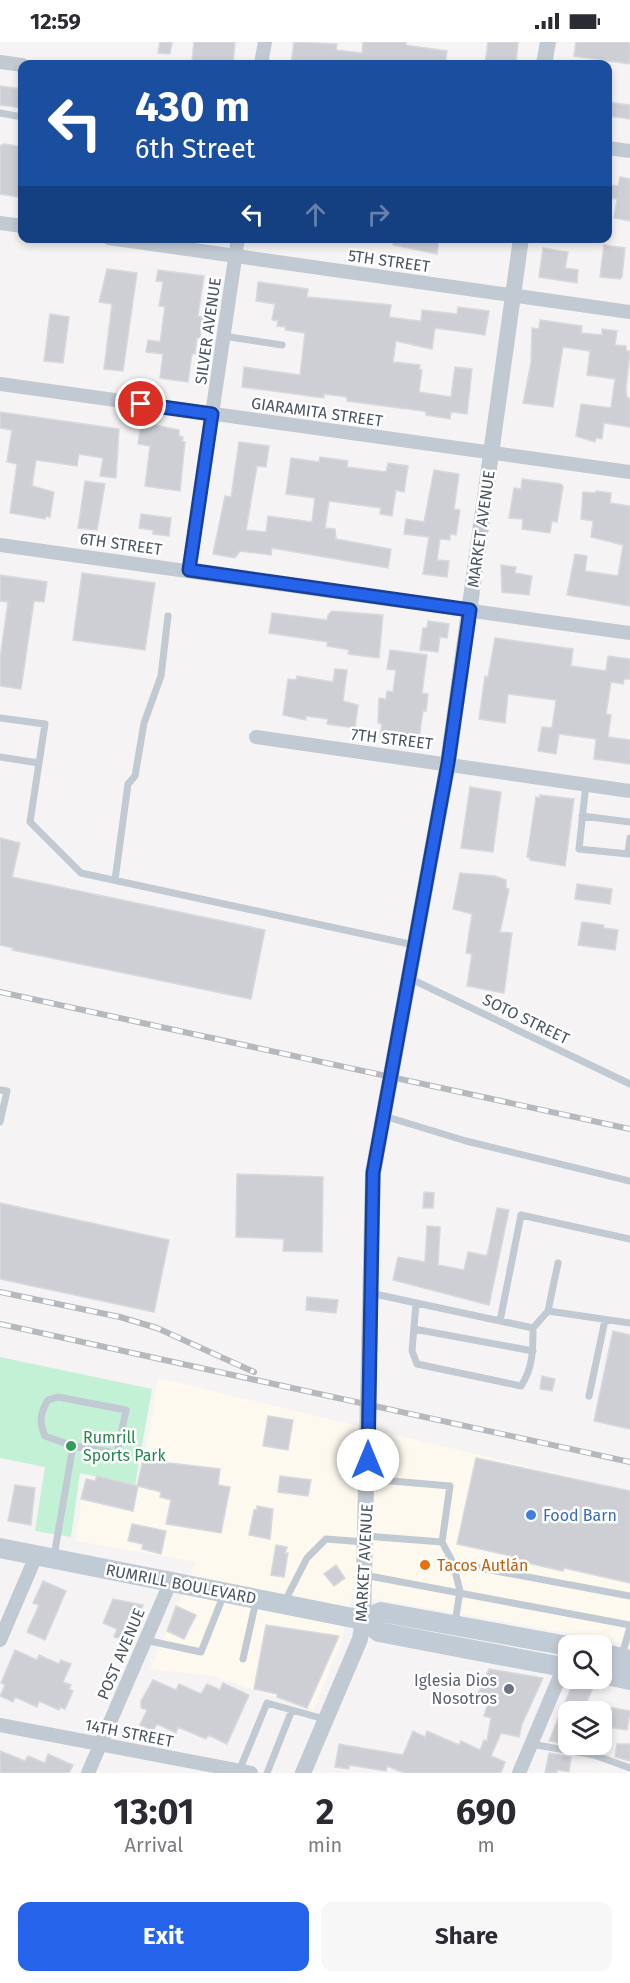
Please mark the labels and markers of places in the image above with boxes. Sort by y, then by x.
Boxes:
pin [115,378,166,429]
place label: Rumrill Sports Park [83,1428,167,1465]
marker: Rumrill Sports Park [64,1439,78,1453]
place label: Food Barn [543,1506,617,1525]
marker: Food Barn [524,1508,538,1522]
place label: Tacos Autlán [437,1556,528,1575]
marker: Tacos Autlán [418,1558,432,1572]
place label: Iglesia Dios Nosotros [414,1671,497,1708]
marker: Iglesia Dios Nosotros [502,1682,516,1696]

